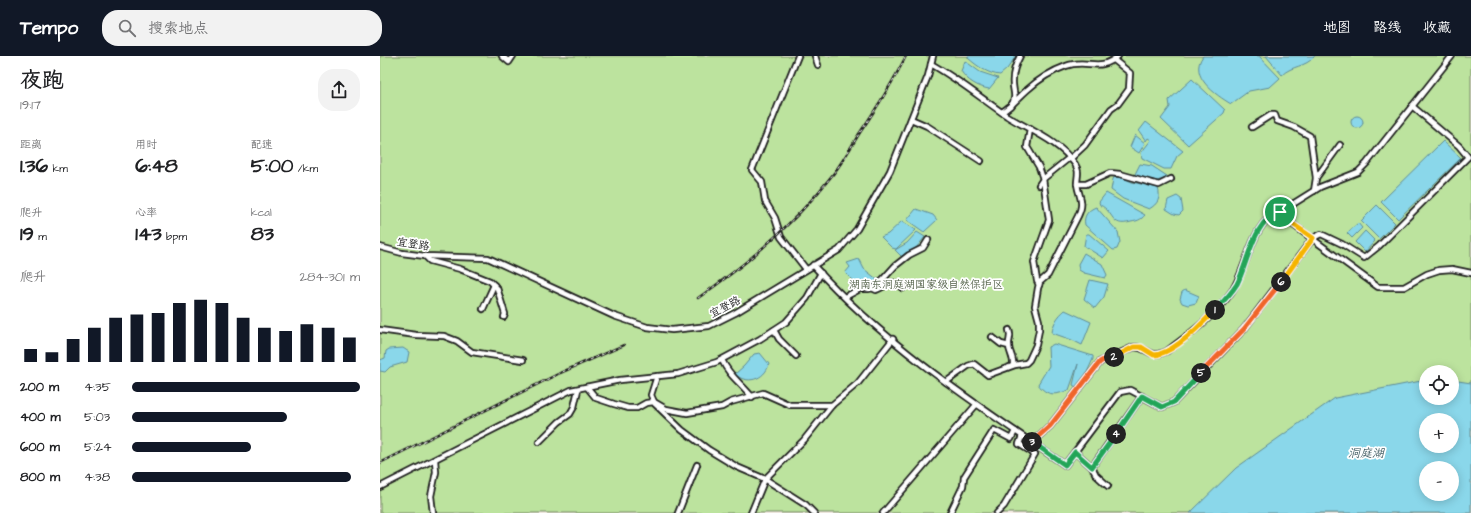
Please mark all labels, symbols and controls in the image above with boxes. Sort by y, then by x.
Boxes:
search box [102,10,382,46]
text: Tempo [20,15,78,42]
icon: search [116,17,138,39]
text: 搜索地点 [148,18,208,39]
text: 地图 [1323,18,1351,38]
text: 路线 [1373,18,1401,38]
text: 收藏 [1423,18,1451,38]
text: 夜跑 [20,65,64,96]
button: share [318,69,360,111]
text: 19:17 [20,96,41,114]
text: 距离 [20,137,42,152]
text: 用时 [135,137,157,152]
text: 配速 [251,137,273,152]
text: 1.36 [20,152,48,180]
text: 6:48 [135,152,178,180]
text: 5:00 [251,152,293,180]
text: km [48,161,68,176]
text: /km [293,161,318,176]
pin [1263,195,1297,229]
icon: arrive [1269,201,1291,223]
text: 爬升 [20,205,42,220]
text: 心率 [135,205,157,220]
text: kcal [251,205,272,220]
text: 19 [20,220,34,248]
text: 143 [135,220,162,248]
text: 83 [251,220,274,248]
text: m [34,229,47,244]
text: bpm [162,229,187,244]
street label: 宜登路 [396,234,430,254]
text: 爬升 [20,268,46,286]
text: 284–301 m [299,268,360,286]
pin: 6 [1271,272,1291,292]
text: 6 [1278,274,1284,289]
park label: 湖南东洞庭湖国家级自然保护区 [849,277,1003,292]
street label: 宜登路 [707,293,743,321]
pin: 1 [1205,300,1225,320]
text: 1 [1214,302,1216,317]
pin: 2 [1104,347,1124,367]
text: 2 [1111,349,1117,364]
pin: 5 [1191,363,1211,383]
text: 5 [1197,365,1205,380]
map controls [1419,365,1459,501]
button: locate [1419,365,1459,405]
text: 200 m [20,378,59,396]
text: 4:35 [84,378,111,396]
text: 400 m [20,408,61,426]
text: 5:03 [84,408,110,426]
button: + [1419,413,1459,453]
pin: 4 [1106,424,1126,444]
text: 4 [1112,426,1120,441]
pin: 3 [1022,432,1042,452]
text: 3 [1029,434,1035,449]
text: 600 m [20,438,60,456]
text: 5:24 [84,438,112,456]
water label: 洞庭湖 [1348,445,1385,462]
button: − [1419,461,1459,501]
text: 800 m [20,468,60,486]
text: 4:38 [84,468,110,486]

